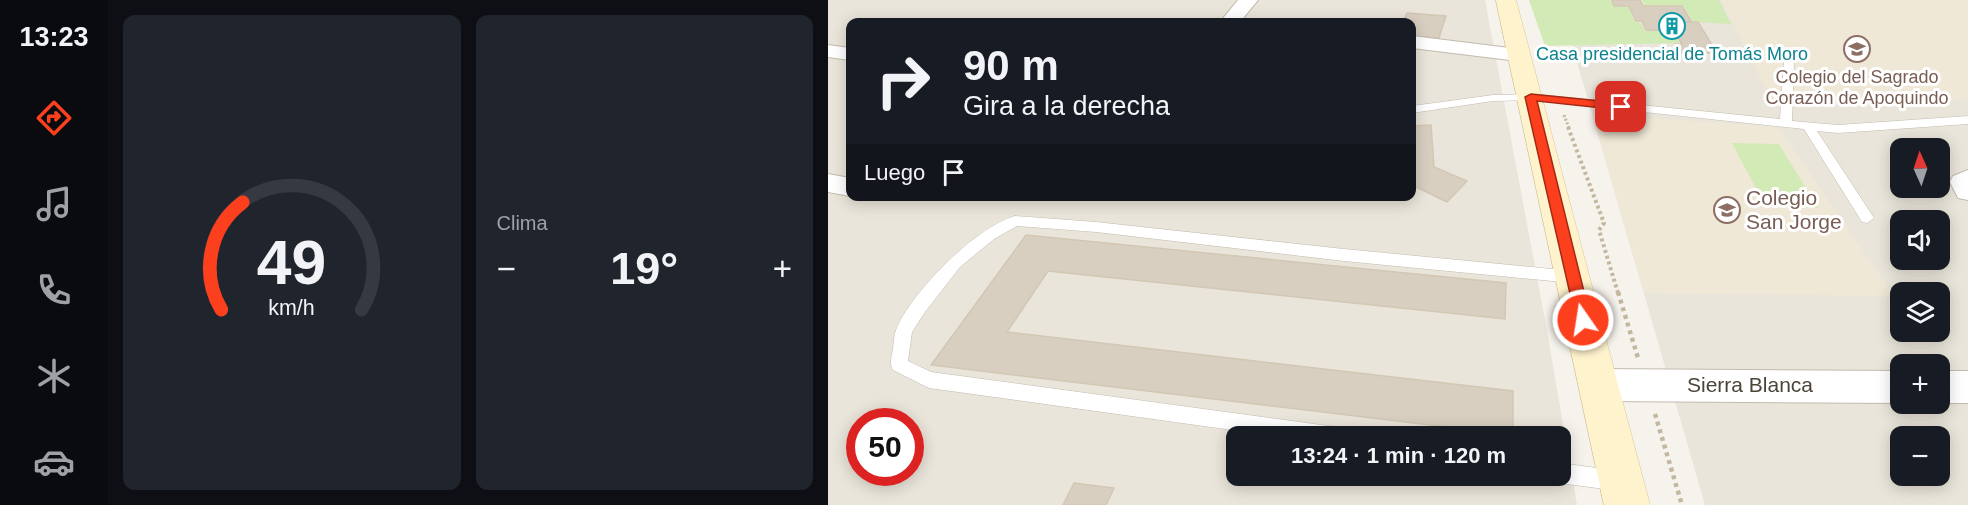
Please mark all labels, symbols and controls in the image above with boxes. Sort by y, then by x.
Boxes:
building icon: Casa presidencial de Tomás Moro [1657,11,1687,41]
text: 13:23 [19,22,89,52]
school or university icon: Colegio del Sagrado Corazón de Apoquindo [1842,34,1872,64]
icon: right [864,42,942,120]
text: 90 m [963,42,1059,89]
place label: Casa presidencial de Tomás Moro [1536,44,1808,64]
place label: Colegio del Sagrado Corazón de Apoquindo [1765,67,1949,108]
pin [1595,81,1646,132]
icon: arrive [1604,90,1637,123]
text: Gira a la derecha [963,91,1170,121]
icon: directions [33,97,75,139]
north arrow [1890,138,1950,198]
map controls [1890,138,1950,486]
icon: arrive [937,156,970,189]
text: Luego [864,160,925,185]
icon: music [33,183,75,225]
place label: Colegio San Jorge [1746,186,1842,233]
school or university icon: Colegio San Jorge [1712,195,1742,225]
button: sound [1890,210,1950,270]
text: Clima [497,212,548,234]
text: 49 [257,228,326,297]
text: 19° [610,243,678,294]
text: − [497,250,516,287]
text: + [773,250,792,287]
icon: phone [33,269,75,311]
button: layers [1890,282,1950,342]
position arrow [1551,288,1615,352]
text: km/h [269,296,315,320]
button: + [1890,354,1950,414]
icon: climate [33,355,75,397]
street label: Sierra Blanca [1687,373,1813,396]
speed limit sign: 50 [846,408,924,486]
button: − [1890,426,1950,486]
icon: car [33,441,75,483]
text: 13:24 · 1 min · 120 m [1291,443,1506,468]

